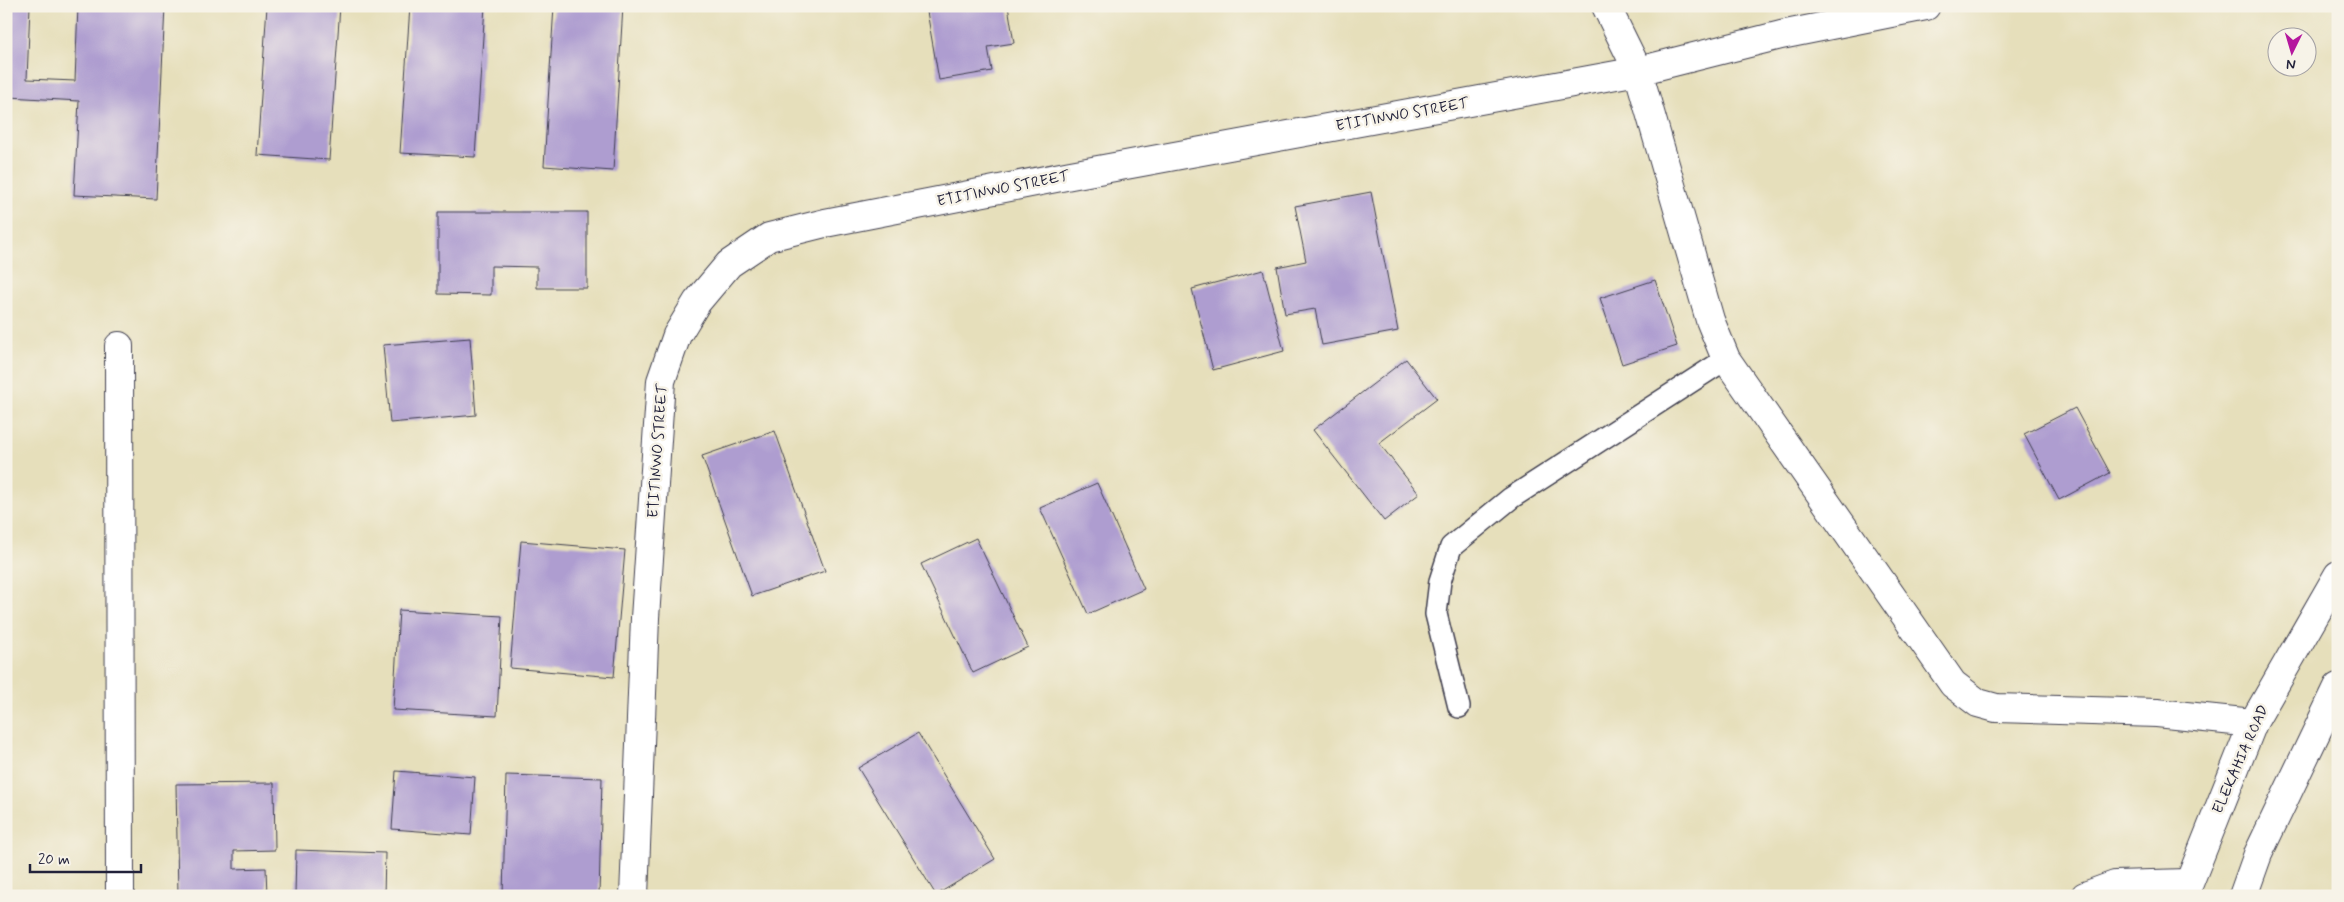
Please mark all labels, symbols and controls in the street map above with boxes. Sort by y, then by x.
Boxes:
north arrow [2266,28,2316,78]
text: N [2286,55,2296,73]
street label: ETITINWO STREET [1334,93,1471,136]
street label: ETITINWO STREET [935,166,1072,212]
street label: ETITINWO STREET [643,383,673,519]
street label: ELEKAHIA ROAD [2208,702,2274,817]
scale bar [30,842,141,874]
text: 20 m [38,850,70,870]

